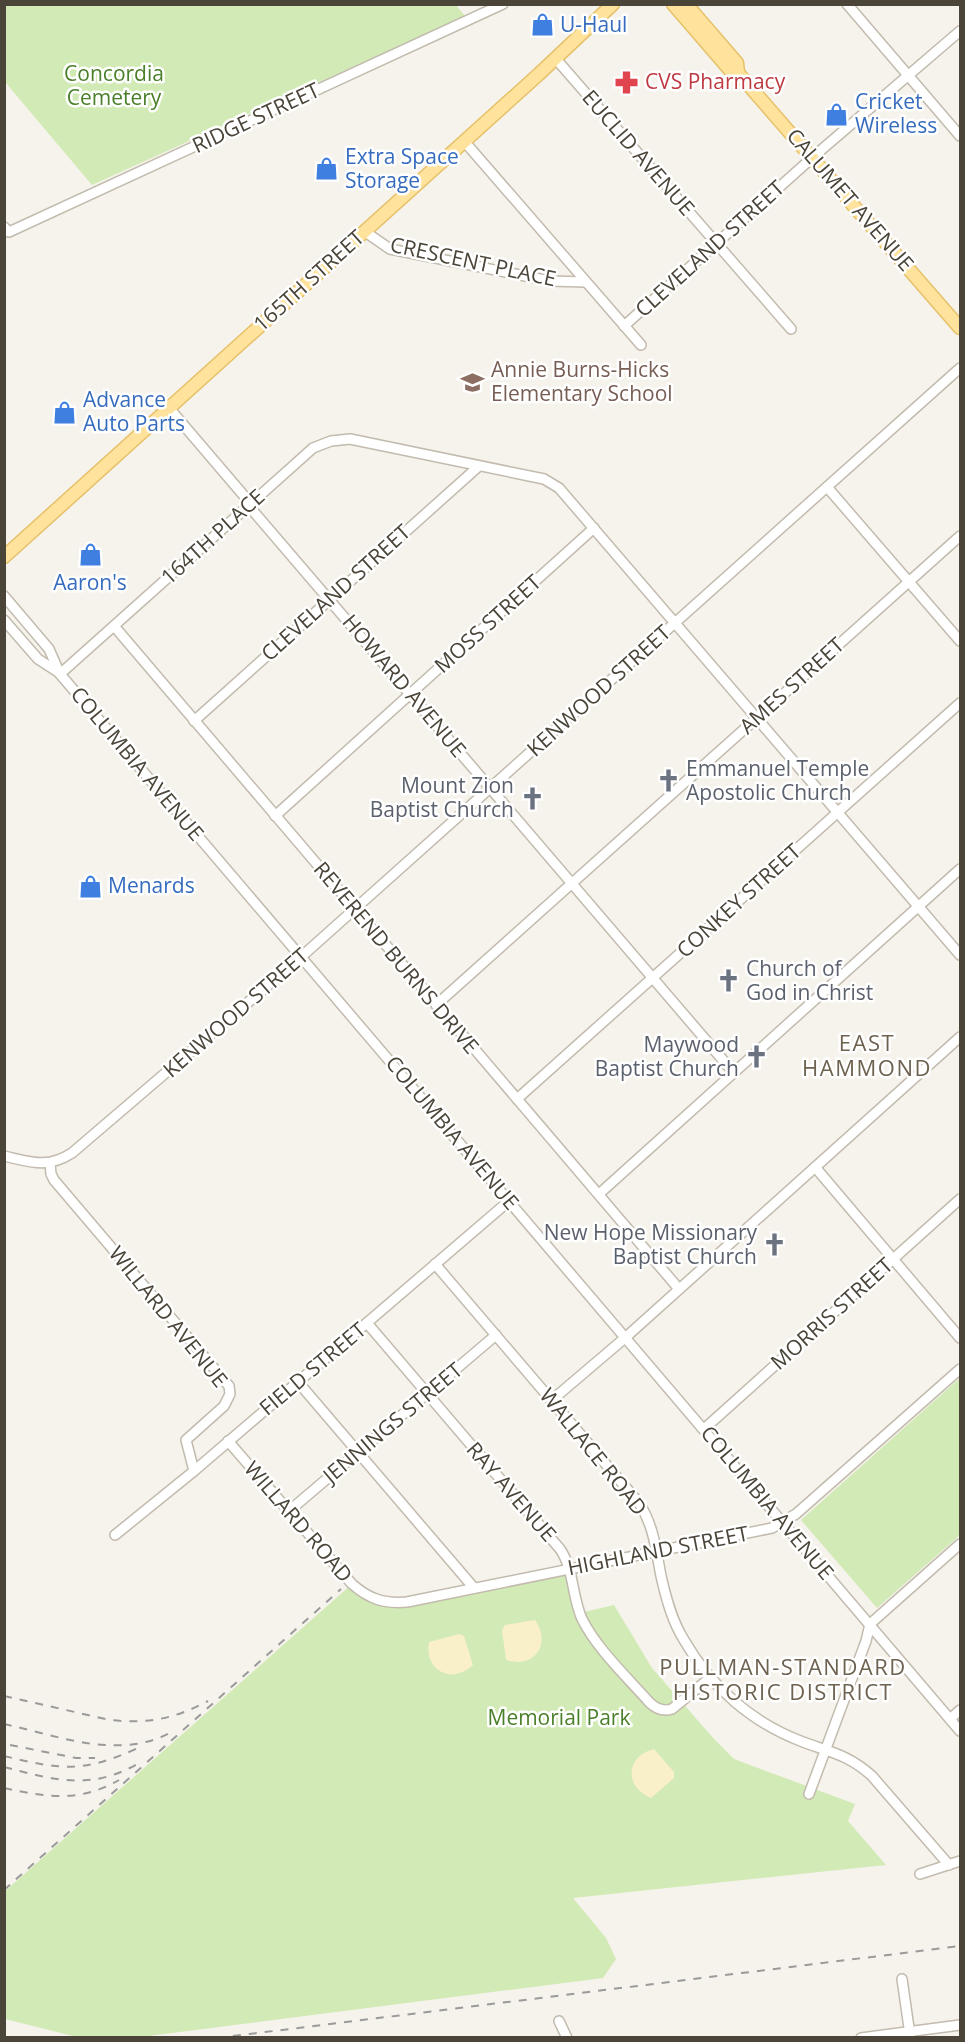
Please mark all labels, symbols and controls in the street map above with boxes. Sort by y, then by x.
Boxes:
place label: U-Haul [560,10,627,38]
shop icon: U-Haul [529,12,555,38]
park label: Concordia Cemetery [64,59,164,111]
place label: CVS Pharmacy [645,67,786,95]
pharmacy icon: CVS Pharmacy [614,69,640,95]
street label: RIDGE STREET [187,75,324,159]
street label: EUCLID AVENUE [576,84,701,221]
place label: Cricket Wireless [855,87,937,139]
shop icon: Cricket Wireless [824,101,850,127]
street label: CALUMET AVENUE [781,122,921,277]
place label: Extra Space Storage [345,142,459,194]
shop icon: Extra Space Storage [314,156,340,182]
street label: CLEVELAND STREET [629,173,790,323]
street label: 165TH STREET [247,223,370,337]
street label: CRESCENT PLACE [388,230,559,292]
place label: Annie Burns-Hicks Elementary School [491,355,673,407]
school or university icon: Annie Burns-Hicks Elementary School [460,369,486,395]
place label: Advance Auto Parts [83,385,185,437]
shop icon: Advance Auto Parts [52,399,78,425]
street label: 164TH PLACE [155,482,270,590]
street label: CLEVELAND STREET [255,517,416,667]
shop icon: Aaron's [77,542,103,568]
place label: Aaron's [53,568,127,596]
street label: MOSS STREET [428,568,547,679]
street label: HOWARD AVENUE [337,608,473,763]
street label: KENWOOD STREET [521,618,676,762]
street label: AMES STREET [733,630,850,740]
street label: COLUMBIA AVENUE [65,680,211,846]
place label: Emmanuel Temple Apostolic Church [686,754,869,806]
church icon: Emmanuel Temple Apostolic Church [655,768,681,794]
place label: Mount Zion Baptist Church [370,771,514,823]
church icon: Mount Zion Baptist Church [519,785,545,811]
street label: CONKEY STREET [670,837,807,964]
street label: REVEREND BURNS DRIVE [308,855,486,1059]
place label: Menards [108,871,195,899]
shop icon: Menards [77,873,103,899]
street label: KENWOOD STREET [157,941,314,1083]
place label: Church of God in Christ [746,954,873,1006]
church icon: Church of God in Christ [715,968,741,994]
district label: EAST HAMMOND [802,1027,932,1082]
place label: Maywood Baptist Church [595,1030,739,1082]
church icon: Maywood Baptist Church [744,1044,770,1070]
street label: COLUMBIA AVENUE [380,1049,526,1215]
place label: New Hope Missionary Baptist Church [544,1218,757,1270]
church icon: New Hope Missionary Baptist Church [762,1232,788,1258]
street label: WILLARD AVENUE [103,1240,235,1393]
street label: MORRIS STREET [764,1251,899,1375]
street label: FIELD STREET [253,1315,372,1421]
street label: JENNINGS STREET [315,1355,468,1490]
street label: WALLACE ROAD [534,1382,654,1521]
street label: COLUMBIA AVENUE [695,1419,841,1585]
street label: RAY AVENUE [461,1435,563,1547]
street label: WILLARD ROAD [238,1455,359,1588]
street label: HIGHLAND STREET [565,1519,751,1581]
district label: PULLMAN-STANDARD HISTORIC DISTRICT [659,1651,907,1706]
park label: Memorial Park [488,1703,630,1731]

